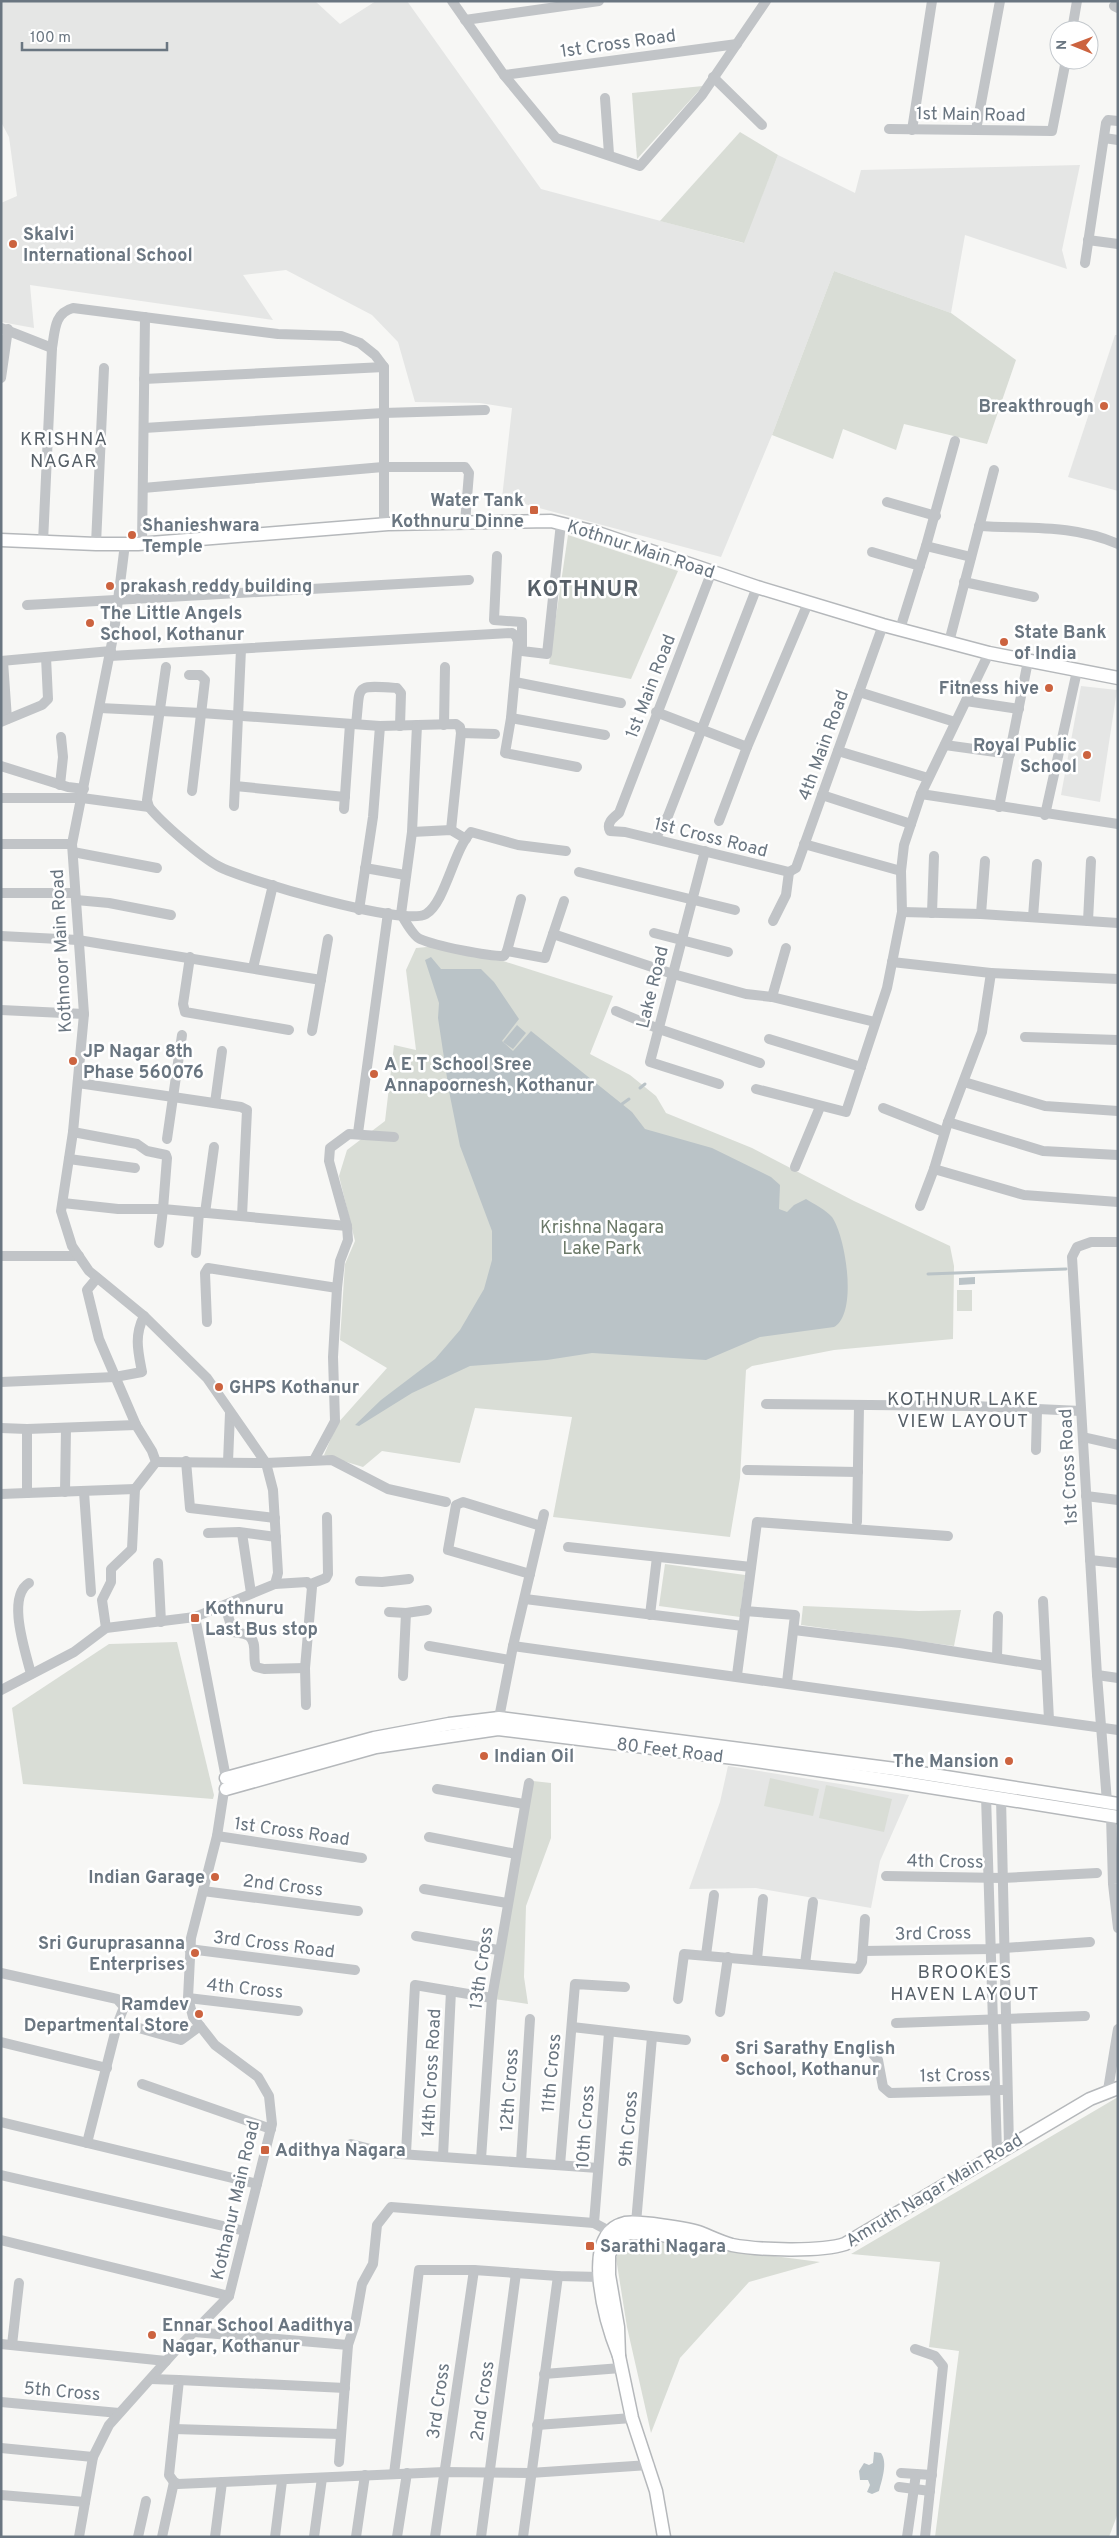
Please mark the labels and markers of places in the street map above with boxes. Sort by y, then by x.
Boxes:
place label: Skalvi International School [23,224,193,268]
marker: Skalvi International School [7,238,19,250]
place label: Breakthrough [978,396,1094,419]
marker: Breakthrough [1098,400,1110,412]
place label: Water Tank Kothnuru Dinne [391,490,524,534]
marker: Water Tank Kothnuru Dinne [528,504,540,516]
place label: Shanieshwara Temple [142,515,260,559]
marker: Shanieshwara Temple [126,529,138,541]
place label: prakash reddy building [120,576,312,599]
marker: prakash reddy building [104,580,116,592]
place label: The Little Angels School, Kothanur [100,603,245,647]
marker: The Little Angels School, Kothanur [84,617,96,629]
place label: State Bank of India [1014,622,1107,666]
marker: State Bank of India [998,636,1010,648]
place label: Fitness hive [939,678,1039,701]
marker: Fitness hive [1043,682,1055,694]
place label: Royal Public School [973,735,1077,779]
marker: Royal Public School [1081,749,1093,761]
place label: JP Nagar 8th Phase 560076 [83,1041,204,1085]
place label: A E T School Sree Annapoornesh, Kothanur [384,1054,595,1098]
marker: JP Nagar 8th Phase 560076 [67,1055,79,1067]
marker: A E T School Sree Annapoornesh, Kothanur [368,1068,380,1080]
place label: GHPS Kothanur [229,1377,360,1400]
marker: GHPS Kothanur [213,1381,225,1393]
place label: Kothnuru Last Bus stop [205,1598,318,1642]
marker: Kothnuru Last Bus stop [189,1612,201,1624]
place label: Indian Oil [494,1746,574,1769]
marker: Indian Oil [478,1750,490,1762]
place label: The Mansion [893,1751,999,1774]
marker: The Mansion [1003,1755,1015,1767]
place label: Indian Garage [88,1867,205,1890]
marker: Indian Garage [209,1871,221,1883]
place label: Sri Guruprasanna Enterprises [38,1933,185,1977]
marker: Sri Guruprasanna Enterprises [189,1947,201,1959]
place label: Ramdev Departmental Store [24,1994,189,2038]
marker: Ramdev Departmental Store [193,2008,205,2020]
place label: Sri Sarathy English School, Kothanur [735,2038,895,2082]
marker: Sri Sarathy English School, Kothanur [719,2052,731,2064]
place label: Adithya Nagara [275,2140,406,2163]
marker: Adithya Nagara [259,2144,271,2156]
place label: Sarathi Nagara [600,2236,726,2259]
marker: Sarathi Nagara [584,2240,596,2252]
place label: Ennar School Aadithya Nagar, Kothanur [162,2315,353,2359]
marker: Ennar School Aadithya Nagar, Kothanur [146,2329,158,2341]

